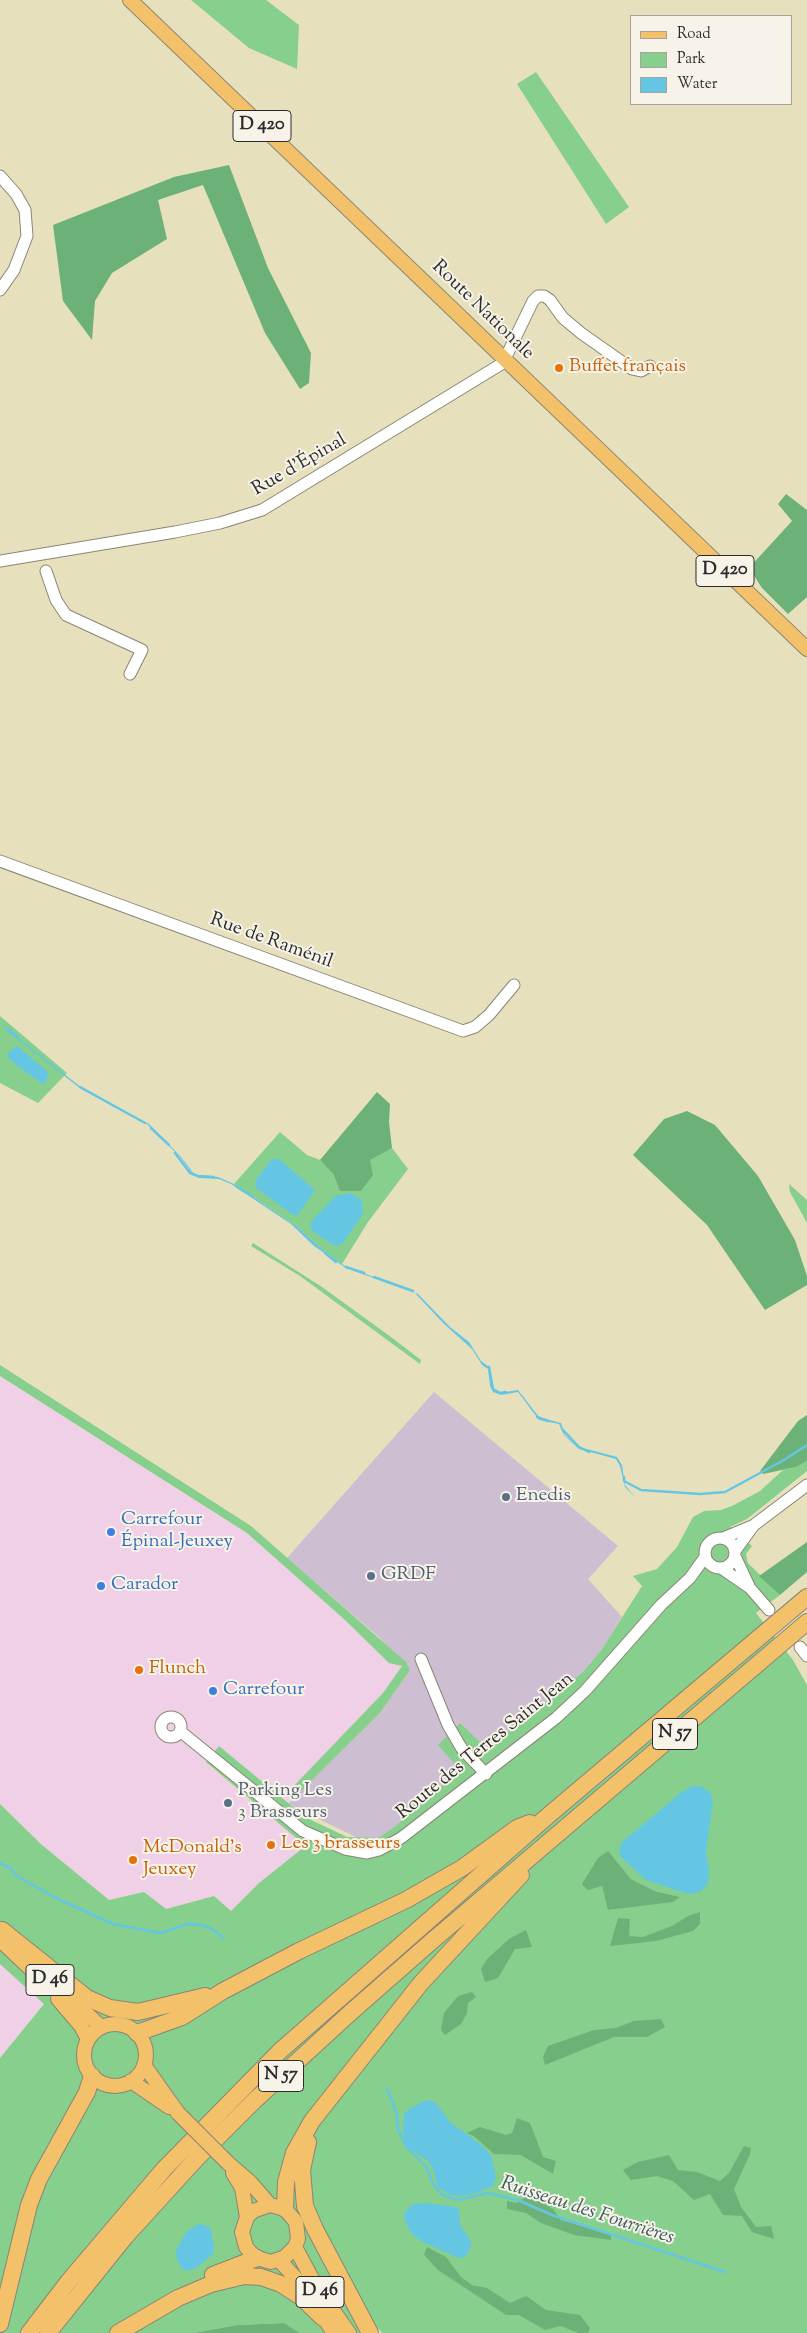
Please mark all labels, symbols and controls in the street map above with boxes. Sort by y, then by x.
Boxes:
legend [630,15,792,105]
text: Road [677,24,711,45]
text: Park [677,49,706,70]
text: Water [677,74,717,95]
road number: D 420 [233,110,291,142]
street label: Route Nationale [426,256,538,366]
place label: Buffet français [569,357,686,379]
marker: Buffet français [553,362,565,374]
street label: Rue d’Épinal [249,430,351,502]
road number: D 420 [696,556,754,586]
street label: Rue de Raménil [206,909,336,975]
place label: Enedis [516,1486,571,1508]
marker: Enedis [500,1491,512,1503]
place label: Carrefour Épinal-Jeuxey [121,1510,233,1554]
marker: Carrefour Épinal-Jeuxey [105,1526,117,1538]
place label: GRDF [381,1565,436,1587]
marker: GRDF [365,1570,377,1582]
place label: Carador [111,1575,178,1597]
marker: Carador [95,1580,107,1592]
place label: Flunch [149,1659,206,1681]
marker: Flunch [133,1664,145,1676]
street label: Route des Terres Saint Jean [393,1669,579,1825]
place label: Carrefour [223,1680,304,1702]
marker: Carrefour [207,1685,219,1697]
road number: N 57 [652,1718,698,1750]
place label: Parking Les 3 Brasseurs [238,1781,332,1825]
marker: Parking Les 3 Brasseurs [222,1797,234,1809]
place label: Les 3 brasseurs [281,1834,400,1856]
place label: McDonald's Jeuxey [143,1838,242,1882]
marker: Les 3 brasseurs [265,1839,277,1851]
marker: McDonald's Jeuxey [127,1854,139,1866]
road number: D 46 [26,1964,74,1996]
road number: N 57 [258,2060,304,2092]
water label: Ruisseau des Fourrières [497,2173,677,2251]
road number: D 46 [296,2276,344,2308]

